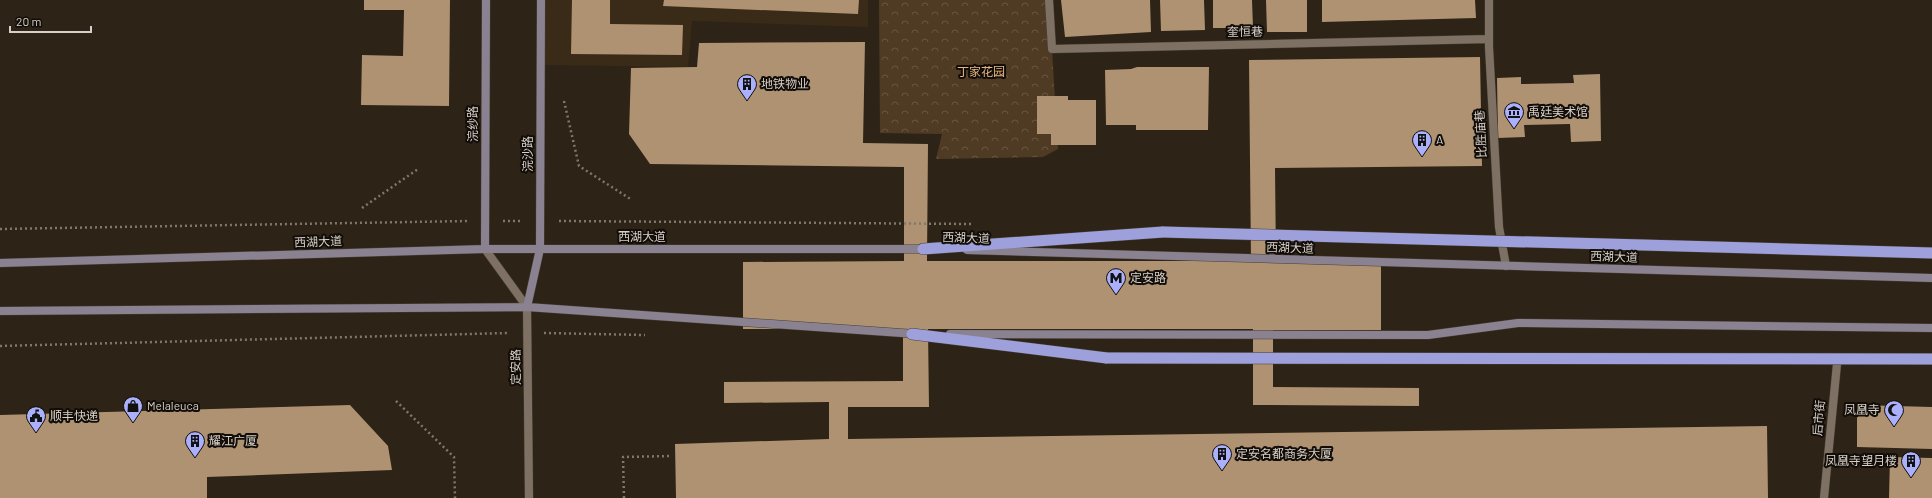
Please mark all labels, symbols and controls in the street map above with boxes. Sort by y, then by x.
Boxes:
scale bar [10,8,91,34]
text: 20 m [16,14,42,28]
street label: 奎恒巷 [1227,24,1263,38]
park label: 丁家花园 [957,64,1005,78]
building icon: 地铁物业 [736,73,758,101]
place label: 地铁物业 [761,76,809,90]
museum icon: 禹廷美术馆 [1503,101,1525,129]
place label: 禹廷美术馆 [1528,104,1588,118]
street label: 浣纱路 [465,106,479,142]
street label: 比胜庙巷 [1472,110,1488,158]
building icon: A [1411,129,1433,157]
place label: A [1436,132,1443,146]
street label: 浣沙路 [520,136,534,172]
street label: 西湖大道 [618,229,666,243]
street label: 西湖大道 [942,229,990,245]
street label: 西湖大道 [294,233,342,249]
street label: 西湖大道 [1266,239,1314,255]
street label: 西湖大道 [1590,248,1638,264]
metro station icon: 定安路 [1105,267,1127,295]
place label: 定安路 [1130,270,1166,284]
street label: 定安路 [508,349,522,385]
shop icon: Melaleuca [122,395,144,423]
place label: Melaleuca [147,398,199,412]
street label: 后市街 [1809,399,1827,436]
mosque icon: 凤凰寺 [1883,399,1905,427]
place label: 凤凰寺 [1844,402,1880,416]
public building icon: 顺丰快递 [25,405,47,433]
place label: 顺丰快递 [50,408,98,422]
building icon: 耀江广厦 [184,430,206,458]
place label: 耀江广厦 [209,433,257,447]
building icon: 定安名都商务大厦 [1211,443,1233,471]
place label: 定安名都商务大厦 [1236,446,1332,460]
building icon: 凤凰寺望月楼 [1900,450,1922,478]
place label: 凤凰寺望月楼 [1825,453,1897,467]

